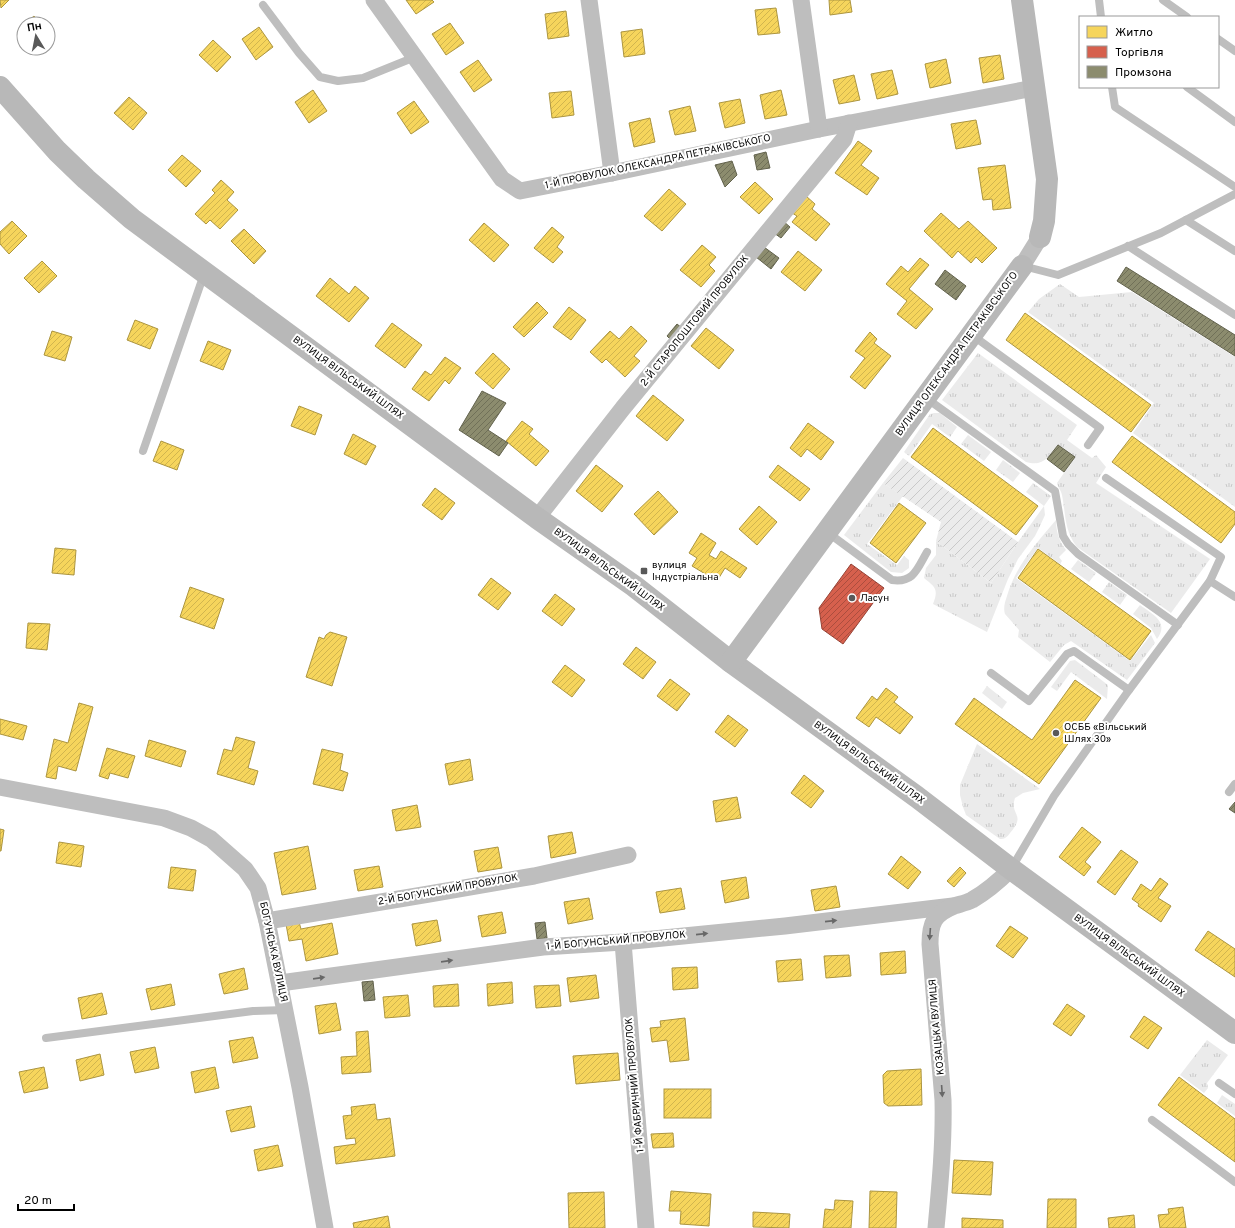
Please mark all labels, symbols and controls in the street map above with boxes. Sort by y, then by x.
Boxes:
north arrow [16,16,56,56]
legend [1079,16,1219,88]
text: Пн [26,19,43,35]
text: Житло [1115,25,1153,41]
text: Торгівля [1115,45,1163,61]
text: Промзона [1115,65,1172,81]
street label: 1-Й ПРОВУЛОК ОЛЕКСАНДРА ПЕТРАКІВСЬКОГО [544,132,772,192]
street label: 2-Й СТАРОПОШТОВИЙ ПРОВУЛОК [638,253,752,389]
street label: ВУЛИЦЯ ОЛЕКСАНДРА ПЕТРАКІВСЬКОГО [893,269,1021,439]
street label: ВУЛИЦЯ ВІЛЬСЬКИЙ ШЛЯХ [290,333,406,423]
street label: ВУЛИЦЯ ВІЛЬСЬКИЙ ШЛЯХ [551,525,667,615]
place label: вулиця Індустріальна [652,559,719,584]
marker: вулиця Індустріальна [639,566,649,576]
place label: Ласун [860,592,889,605]
marker: Ласун [847,593,857,603]
street label: ВУЛИЦЯ ВІЛЬСЬКИЙ ШЛЯХ [811,718,927,808]
place label: ОСББ «Вільський Шлях 30» [1064,721,1147,746]
marker: ОСББ «Вільський Шлях 30» [1051,728,1061,738]
street label: 2-Й БОГУНСЬКИЙ ПРОВУЛОК [377,871,519,909]
street label: БОГУНСЬКА ВУЛИЦЯ [256,901,290,1003]
street label: ВУЛИЦЯ ВІЛЬСЬКИЙ ШЛЯХ [1071,911,1187,1001]
one-way arrow [825,917,837,924]
street label: 1-Й БОГУНСЬКИЙ ПРОВУЛОК [546,928,687,954]
one-way arrow [927,928,934,940]
one-way arrow [696,931,708,937]
one-way arrow [441,957,453,964]
one-way arrow [312,975,325,981]
street label: КОЗАЦЬКА ВУЛИЦЯ [926,978,948,1076]
street label: 1-Й ФАБРИЧНИЙ ПРОВУЛОК [623,1017,647,1153]
one-way arrow [939,1085,946,1097]
scale bar [18,1186,74,1212]
text: 20 m [24,1193,52,1209]

